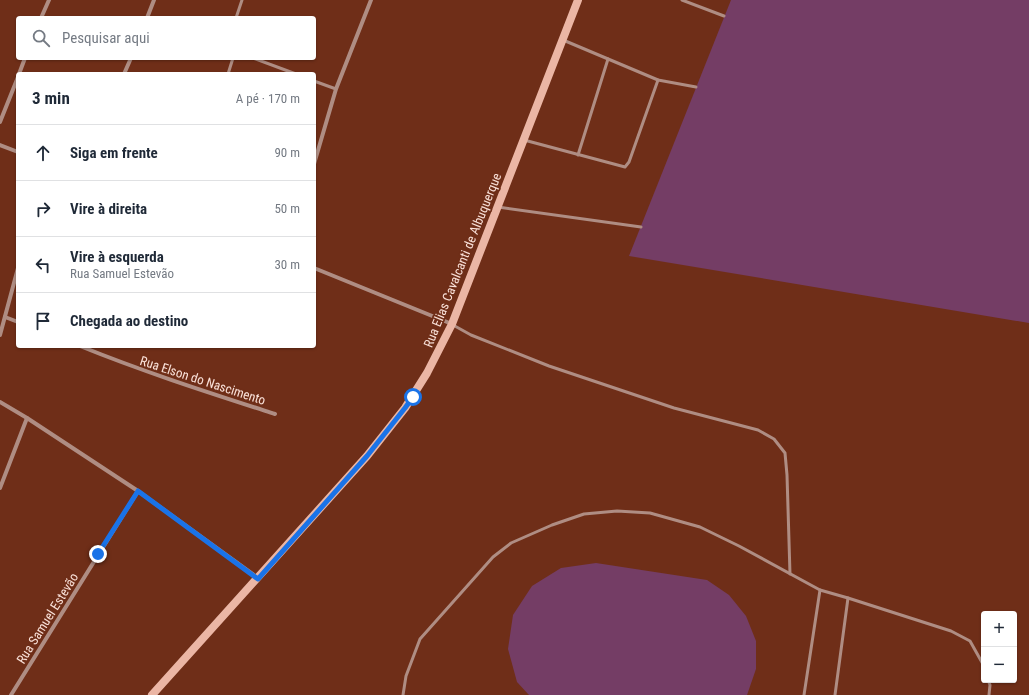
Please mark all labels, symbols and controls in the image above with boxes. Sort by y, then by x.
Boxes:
search box [16,16,316,60]
icon: search [30,27,52,49]
text: Pesquisar aqui [62,29,150,47]
text: 3 min [32,88,70,108]
text: A pé · 170 m [236,91,300,106]
icon: ahead [32,142,54,164]
text: Siga em frente [70,144,158,162]
text: 90 m [274,145,300,160]
street label: Rua Elias Cavalcanti de Albuquerque [421,171,504,350]
icon: right [32,198,54,220]
text: Vire à direita [70,200,147,218]
text: 50 m [274,201,300,216]
text: Vire à esquerda [70,248,164,266]
icon: left [32,254,54,276]
text: 30 m [274,257,300,272]
text: Rua Samuel Estevão [70,266,174,281]
icon: arrive [32,310,54,332]
text: Chegada ao destino [70,312,188,330]
street label: Rua Elson do Nascimento [138,353,268,408]
route start [404,388,422,406]
route end [89,545,107,563]
street label: Rua Samuel Estevão [14,570,81,666]
map controls [981,611,1017,683]
button: + [981,611,1017,647]
button: − [981,647,1017,683]

